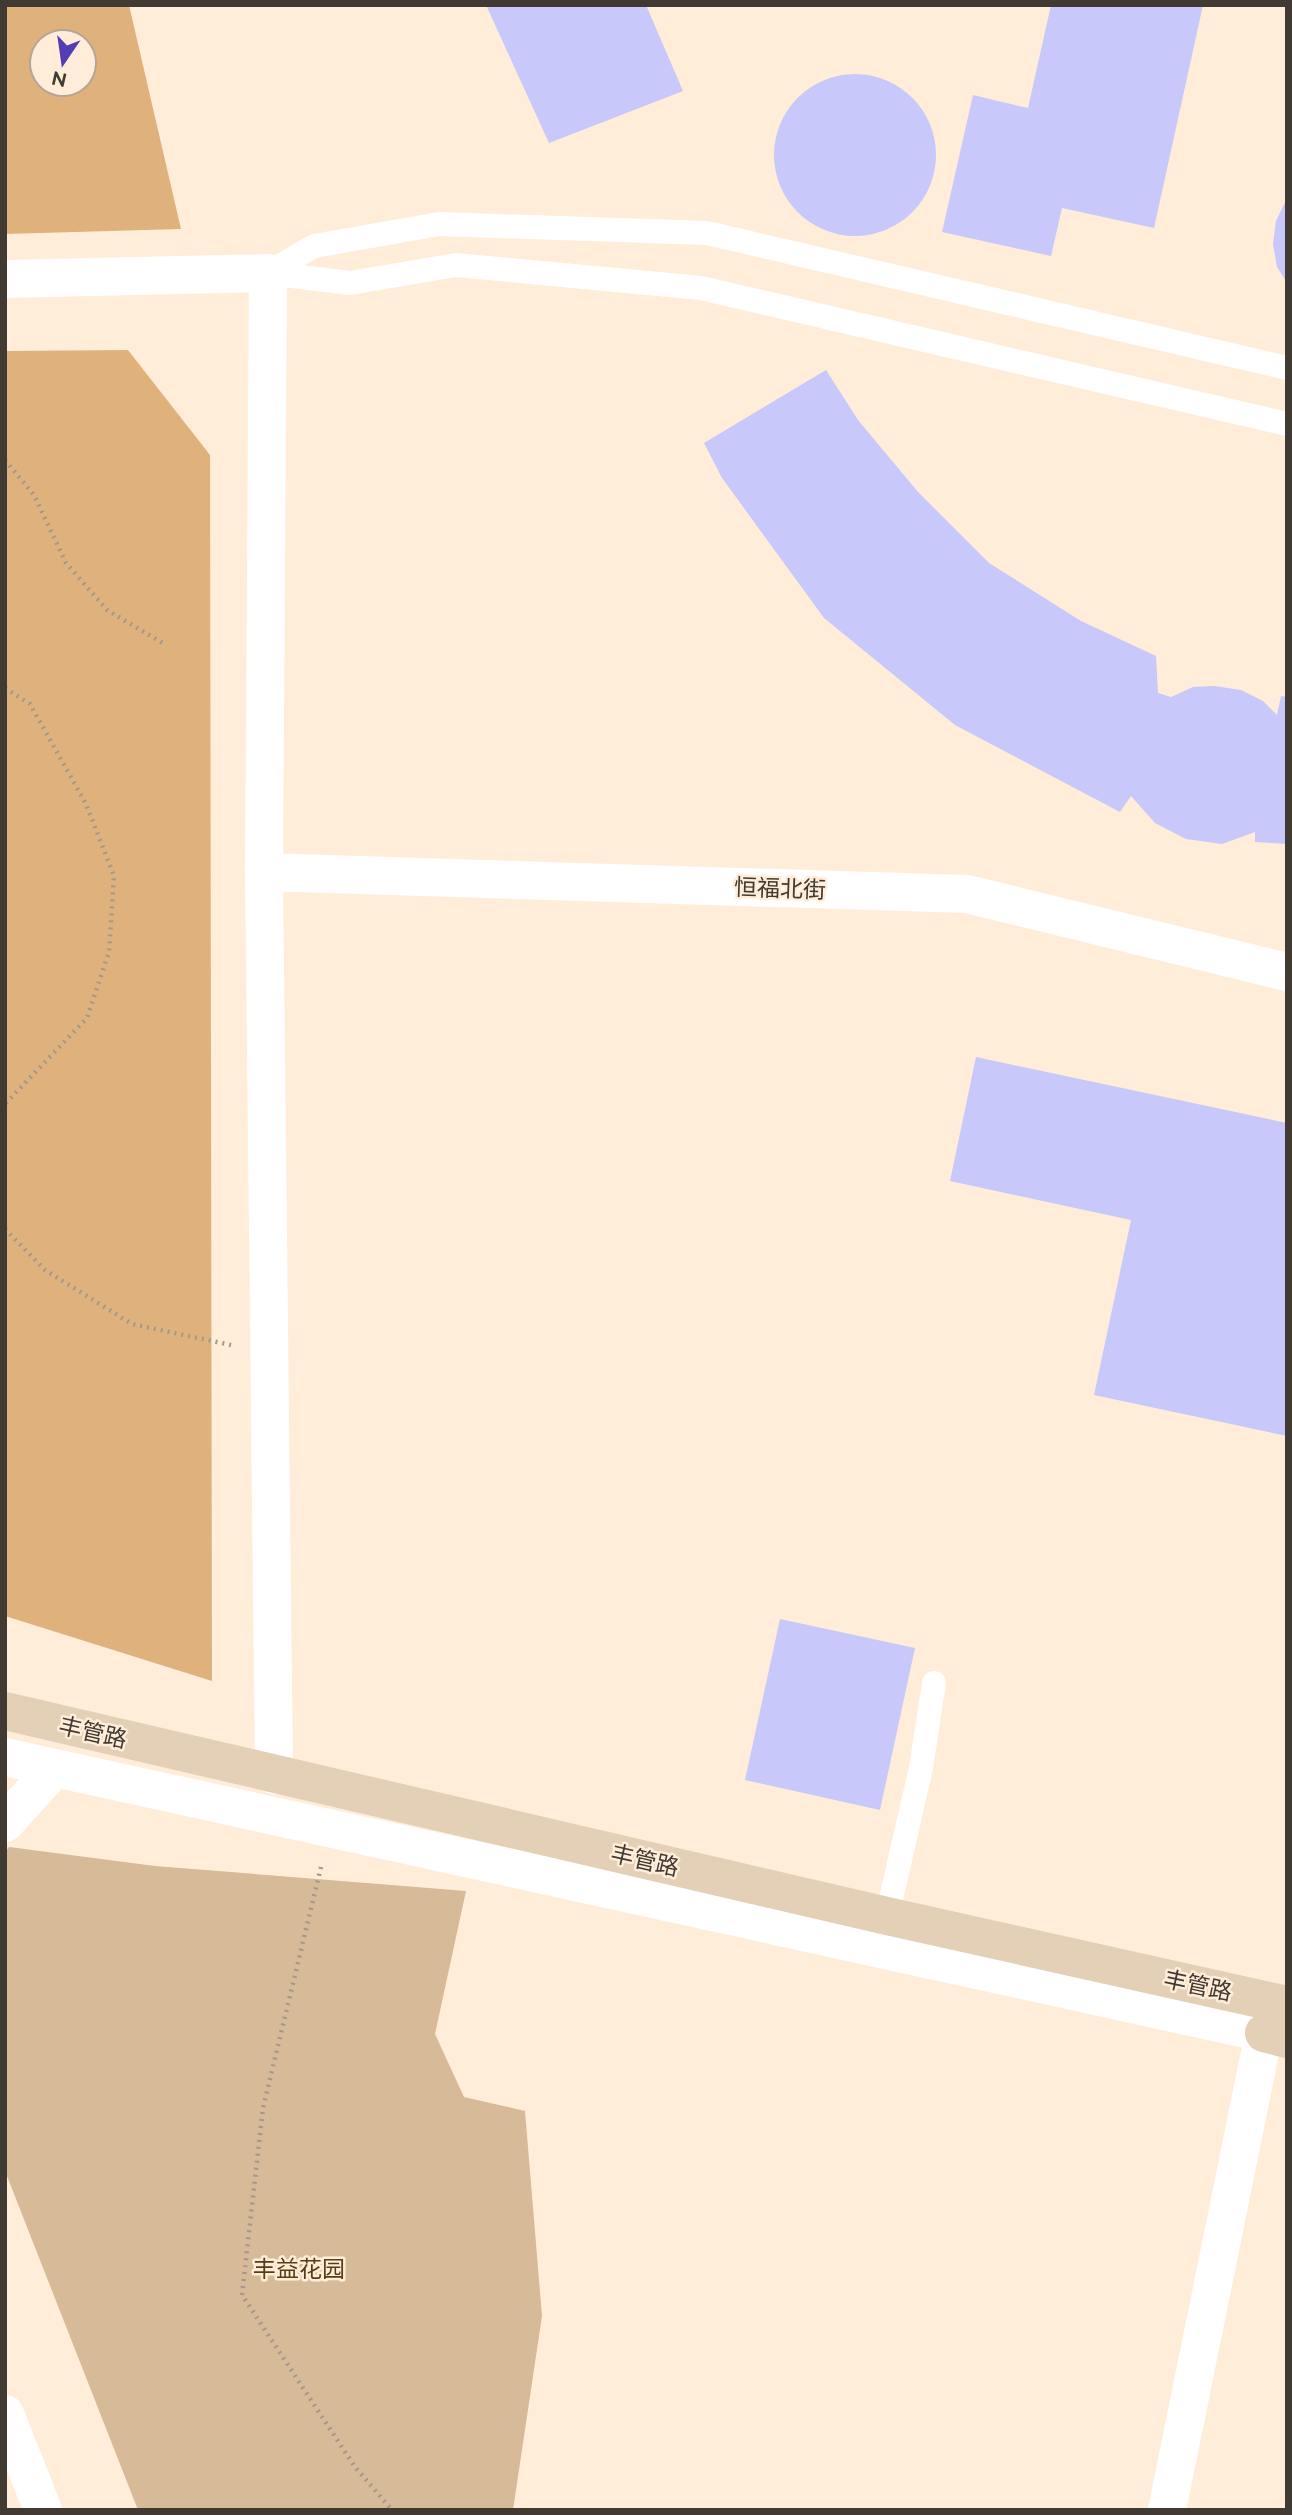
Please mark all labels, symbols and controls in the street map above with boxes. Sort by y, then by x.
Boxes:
north arrow [28,28,98,98]
text: N [50,67,69,92]
street label: 恒福北街 [734,873,826,903]
street label: 丰管路 [56,1711,130,1753]
street label: 丰管路 [608,1839,682,1881]
street label: 丰管路 [1161,1965,1235,2005]
park label: 丰益花园 [253,2255,345,2282]

